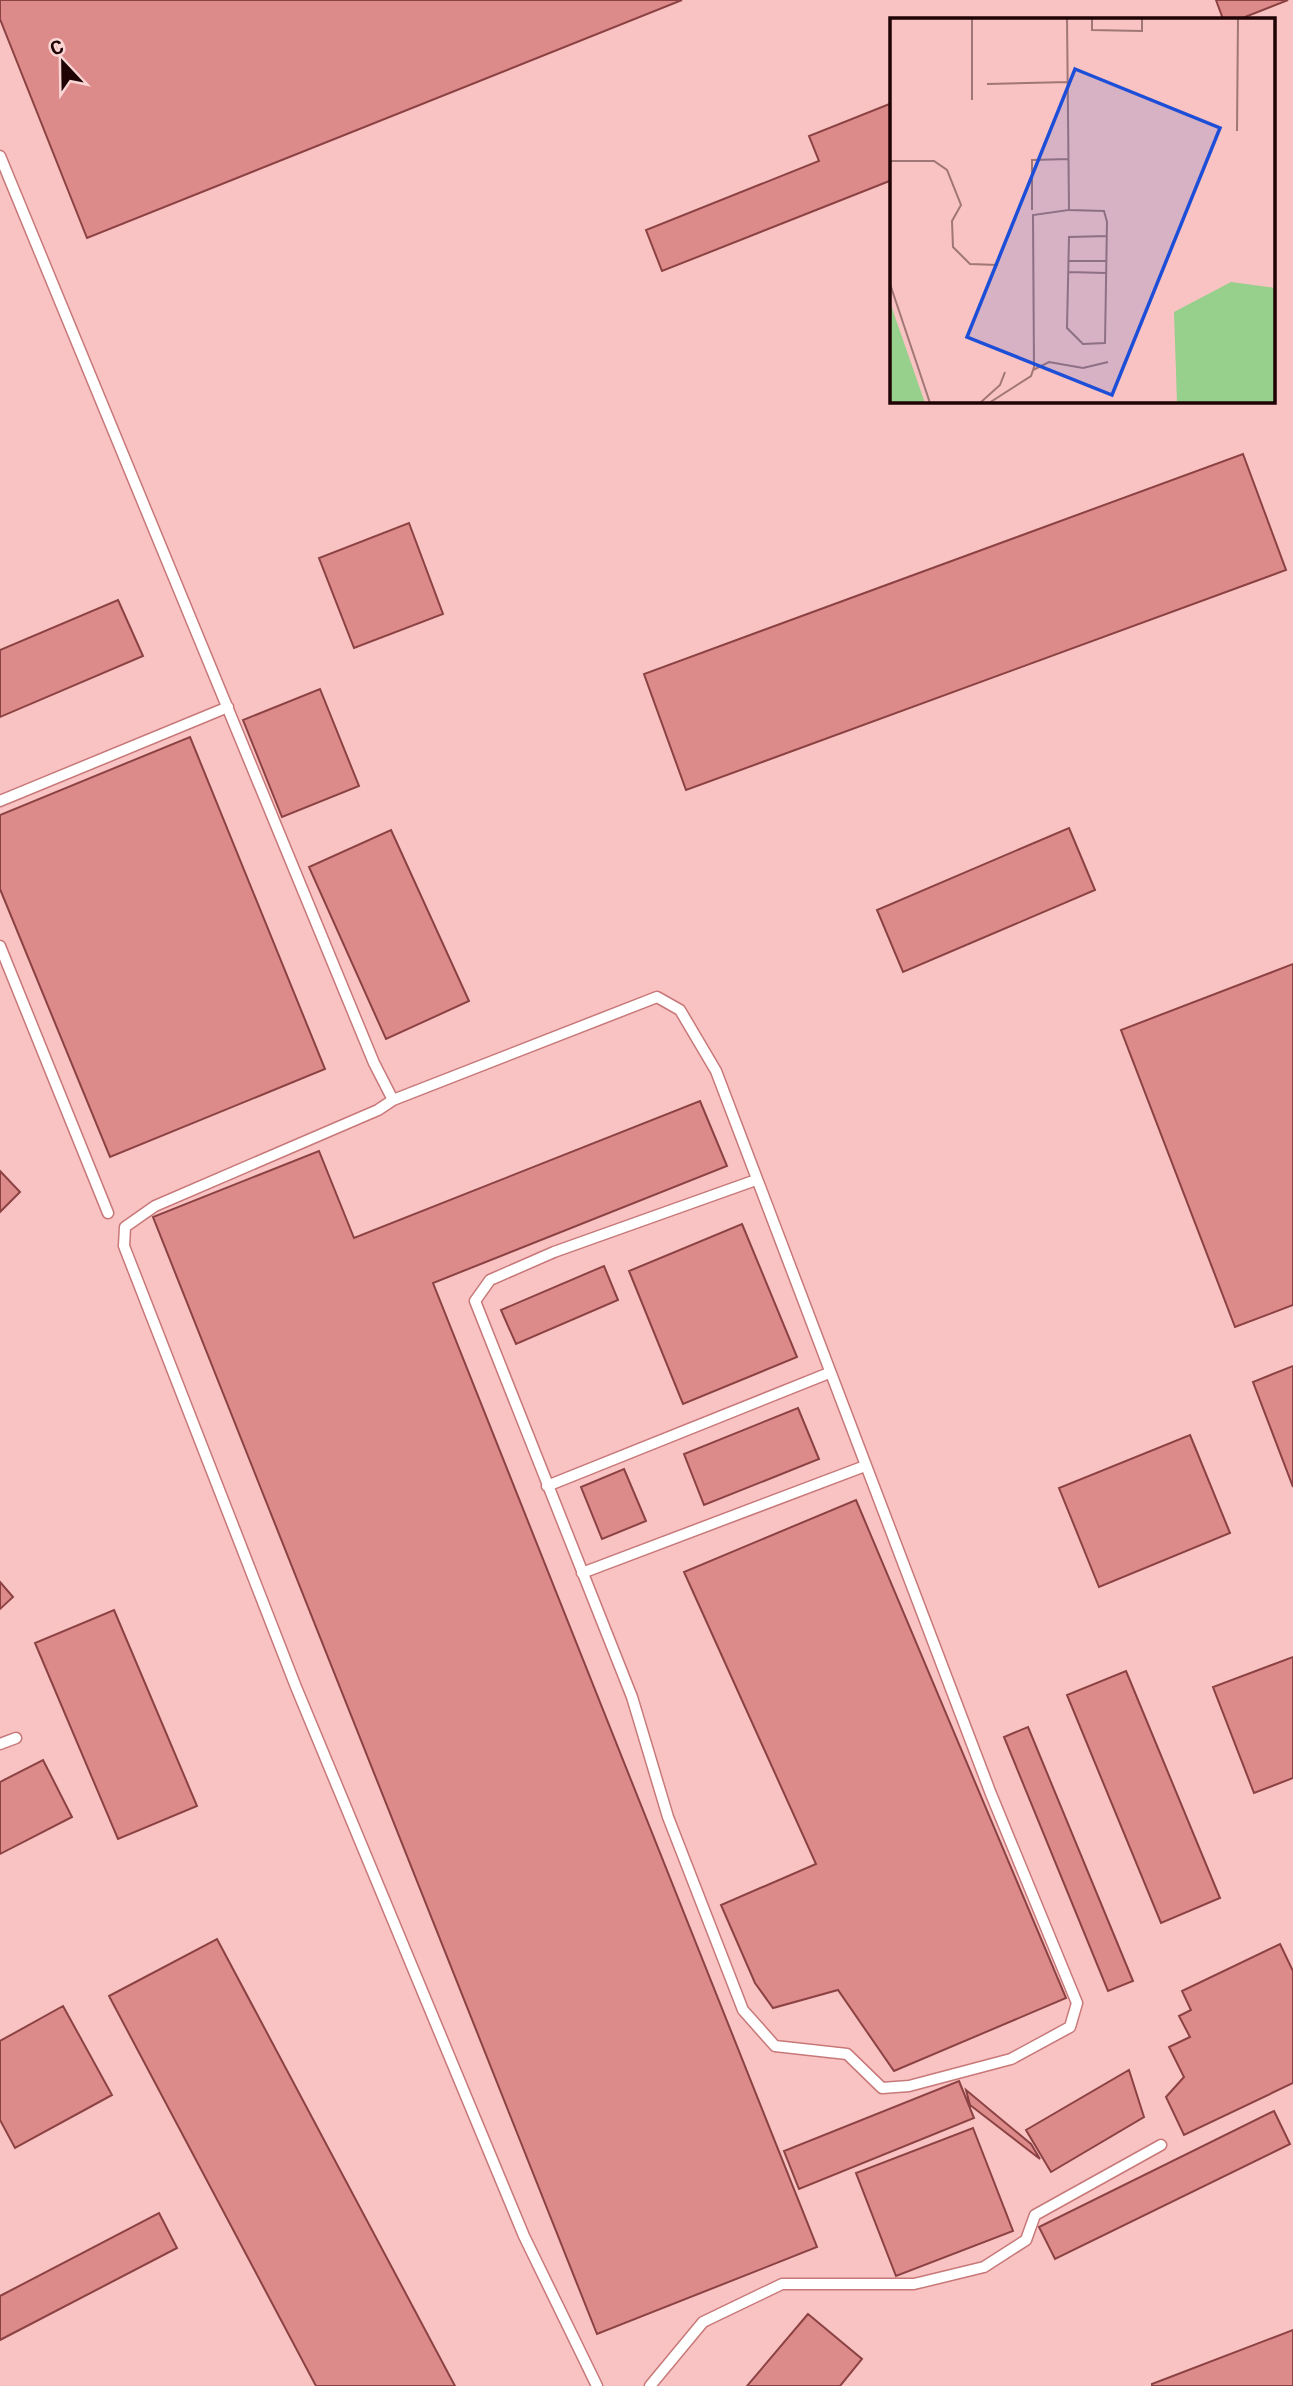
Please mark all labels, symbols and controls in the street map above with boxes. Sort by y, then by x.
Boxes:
inset map [890,18,1276,402]
north arrow [28,28,98,98]
text: С [47,35,67,61]

